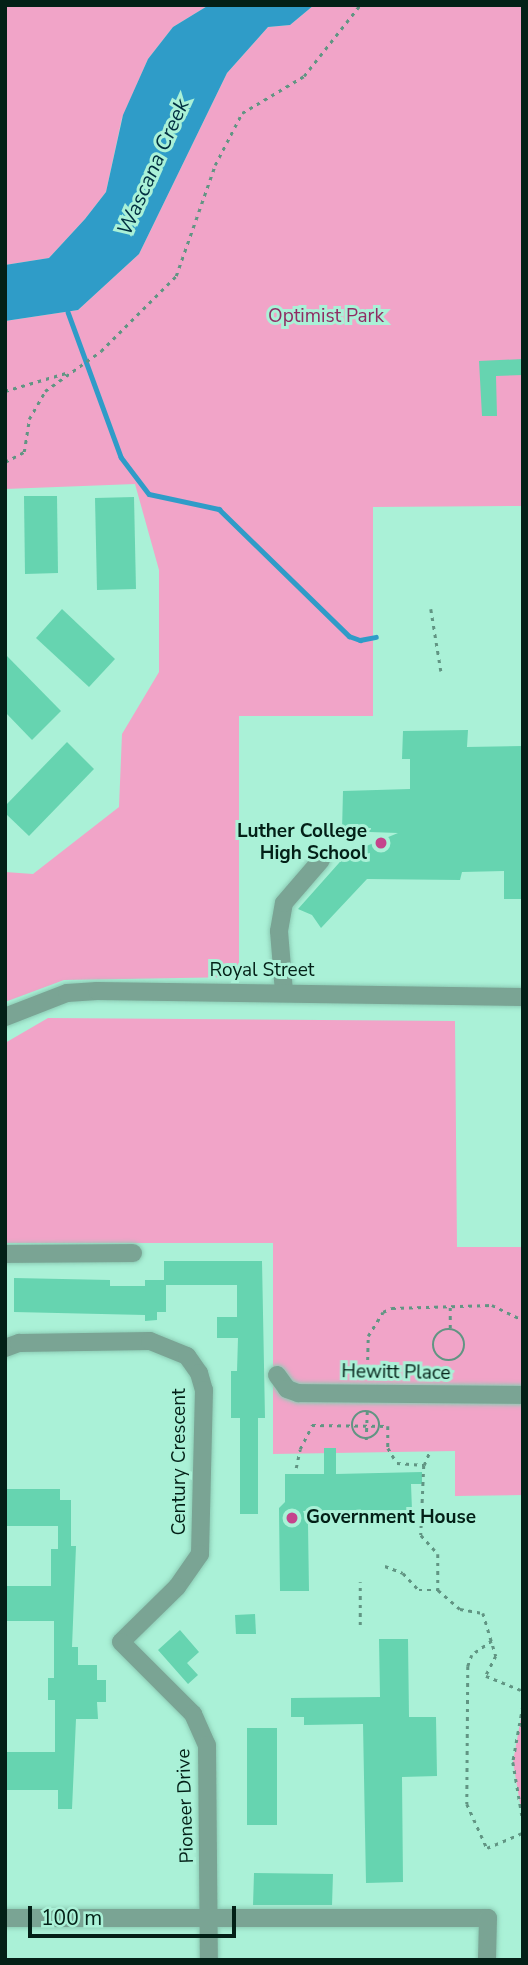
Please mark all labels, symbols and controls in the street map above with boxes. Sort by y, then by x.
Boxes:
water label: Wascana Creek [112,95,194,239]
park label: Optimist Park [268,306,384,328]
place label: Luther College High School [237,821,367,865]
marker: Luther College High School [373,835,389,851]
street label: Royal Street [210,960,314,982]
street label: Hewitt Place [341,1361,451,1385]
street label: Century Crescent [169,1388,191,1536]
place label: Government House [306,1507,476,1529]
marker: Government House [284,1510,300,1526]
street label: Pioneer Drive [173,1748,199,1864]
scale bar [32,1892,240,1936]
text: 100 m [41,1904,102,1932]

